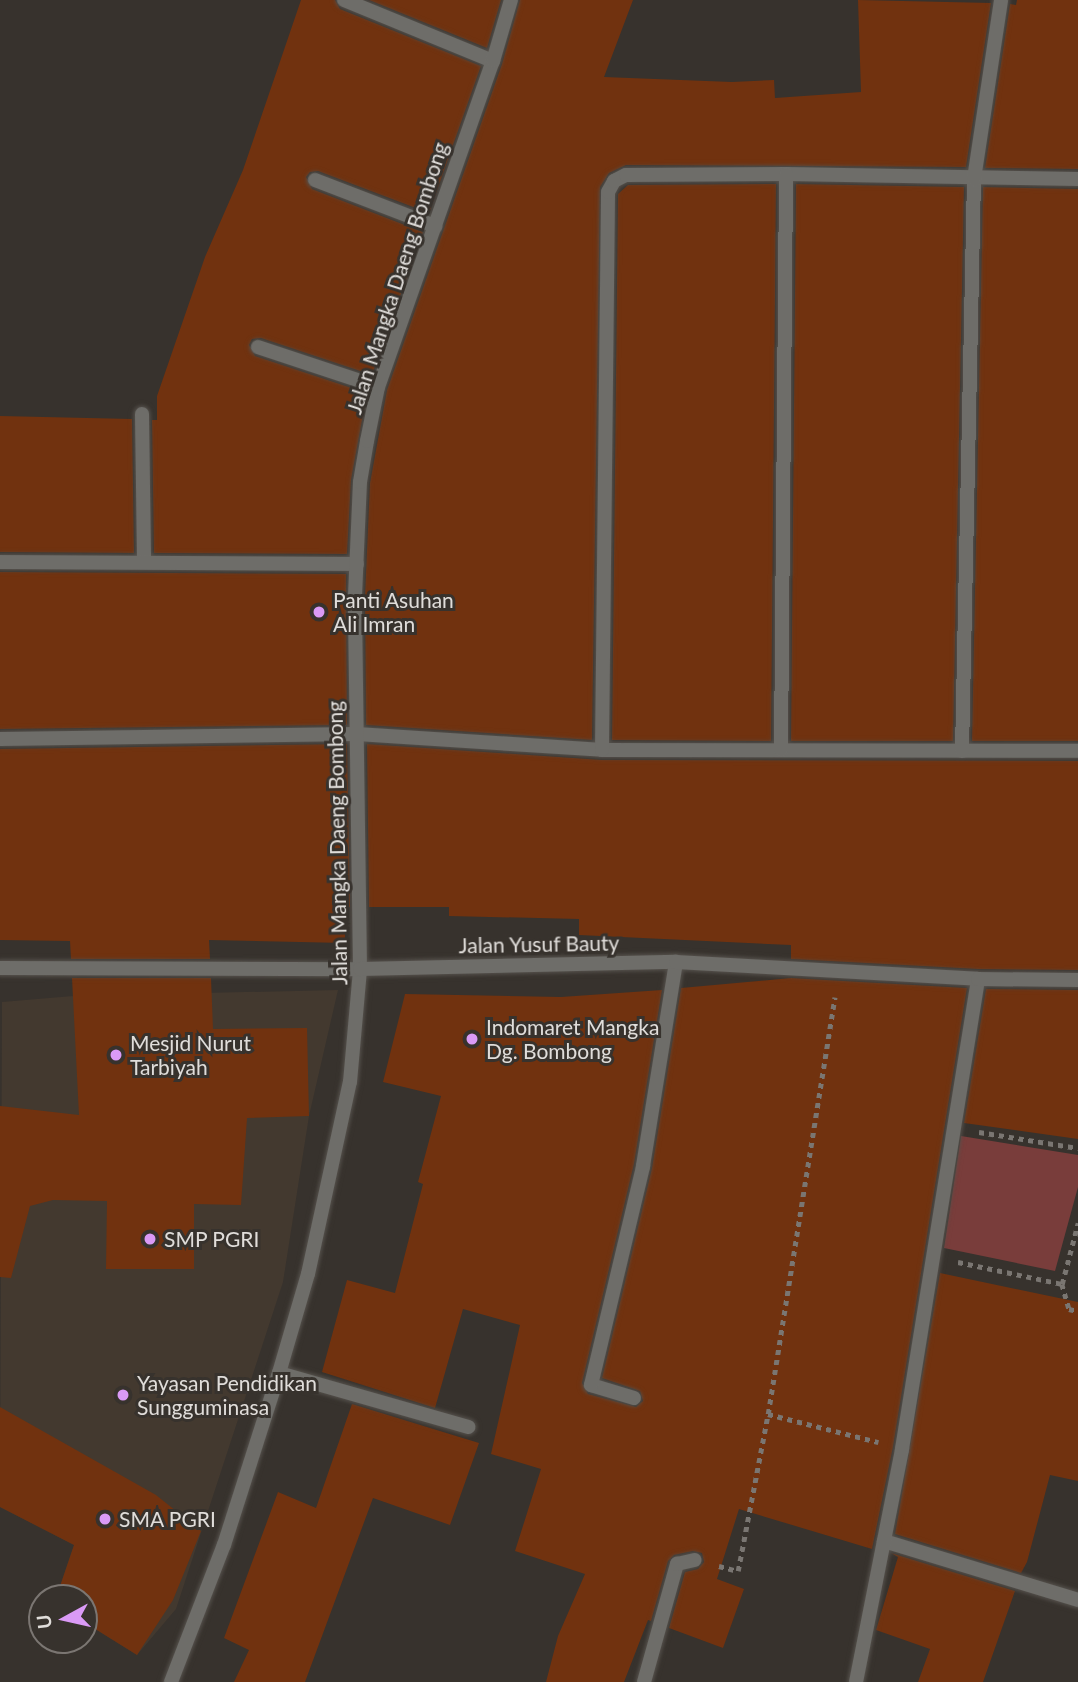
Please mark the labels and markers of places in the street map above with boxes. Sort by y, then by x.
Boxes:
place label: Panti Asuhan Ali Imran [333,587,454,637]
marker: Panti Asuhan Ali Imran [311,604,327,620]
place label: Indomaret Mangka Dg. Bombong [486,1014,659,1064]
place label: Mesjid Nurut Tarbiyah [130,1030,251,1080]
marker: Indomaret Mangka Dg. Bombong [464,1031,480,1047]
marker: Mesjid Nurut Tarbiyah [108,1047,124,1063]
place label: SMP PGRI [164,1226,260,1252]
marker: SMP PGRI [142,1231,158,1247]
place label: Yayasan Pendidikan Sungguminasa [137,1370,317,1420]
marker: Yayasan Pendidikan Sungguminasa [115,1387,131,1403]
place label: SMA PGRI [119,1506,216,1532]
marker: SMA PGRI [97,1511,113,1527]

